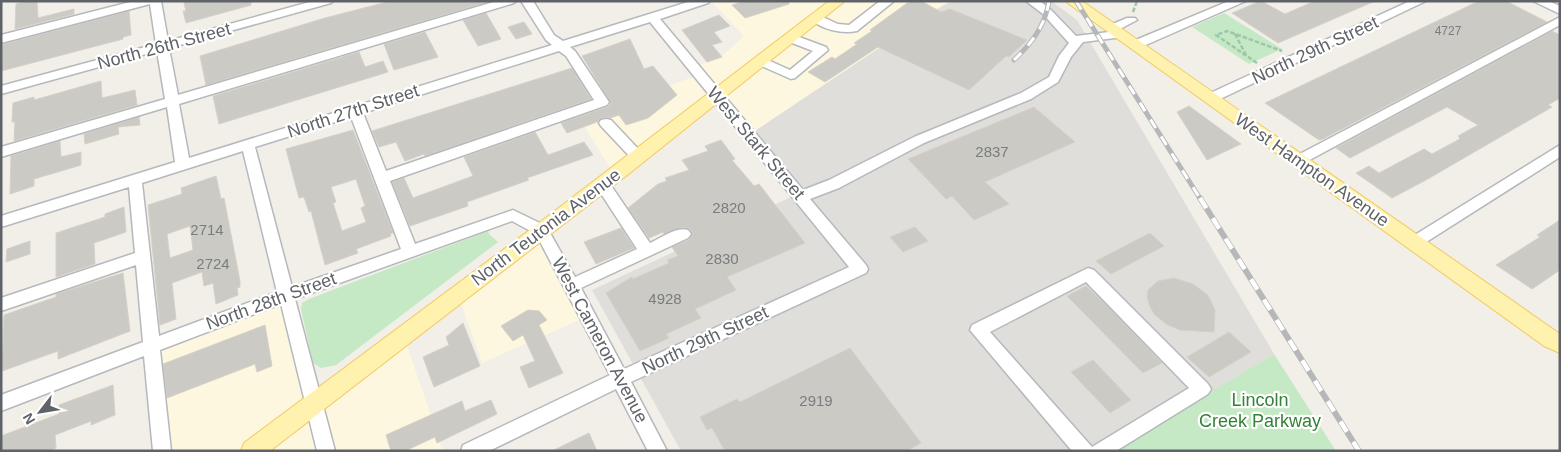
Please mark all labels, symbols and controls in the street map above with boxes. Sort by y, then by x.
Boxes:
street label: North 29th Street [1249,12,1381,88]
street label: North 26th Street [95,19,233,73]
house number: 4727 [1435,24,1462,38]
street label: North 27th Street [285,80,421,142]
street label: West Stark Street [703,83,809,203]
street label: West Hampton Avenue [1231,109,1393,231]
house number: 2837 [975,143,1009,160]
street label: North Teutonia Avenue [468,164,624,290]
house number: 2820 [712,199,746,216]
house number: 2714 [190,221,224,238]
house number: 2830 [705,250,739,267]
street label: West Cameron Avenue [548,254,652,426]
house number: 2724 [196,255,230,272]
street label: North 28th Street [203,268,339,334]
house number: 4928 [648,290,682,307]
street label: North 29th Street [639,302,771,378]
north arrow [15,387,65,437]
park label: Lincoln Creek Parkway [1199,390,1321,431]
house number: 2919 [799,392,833,409]
text: N [19,410,38,427]

